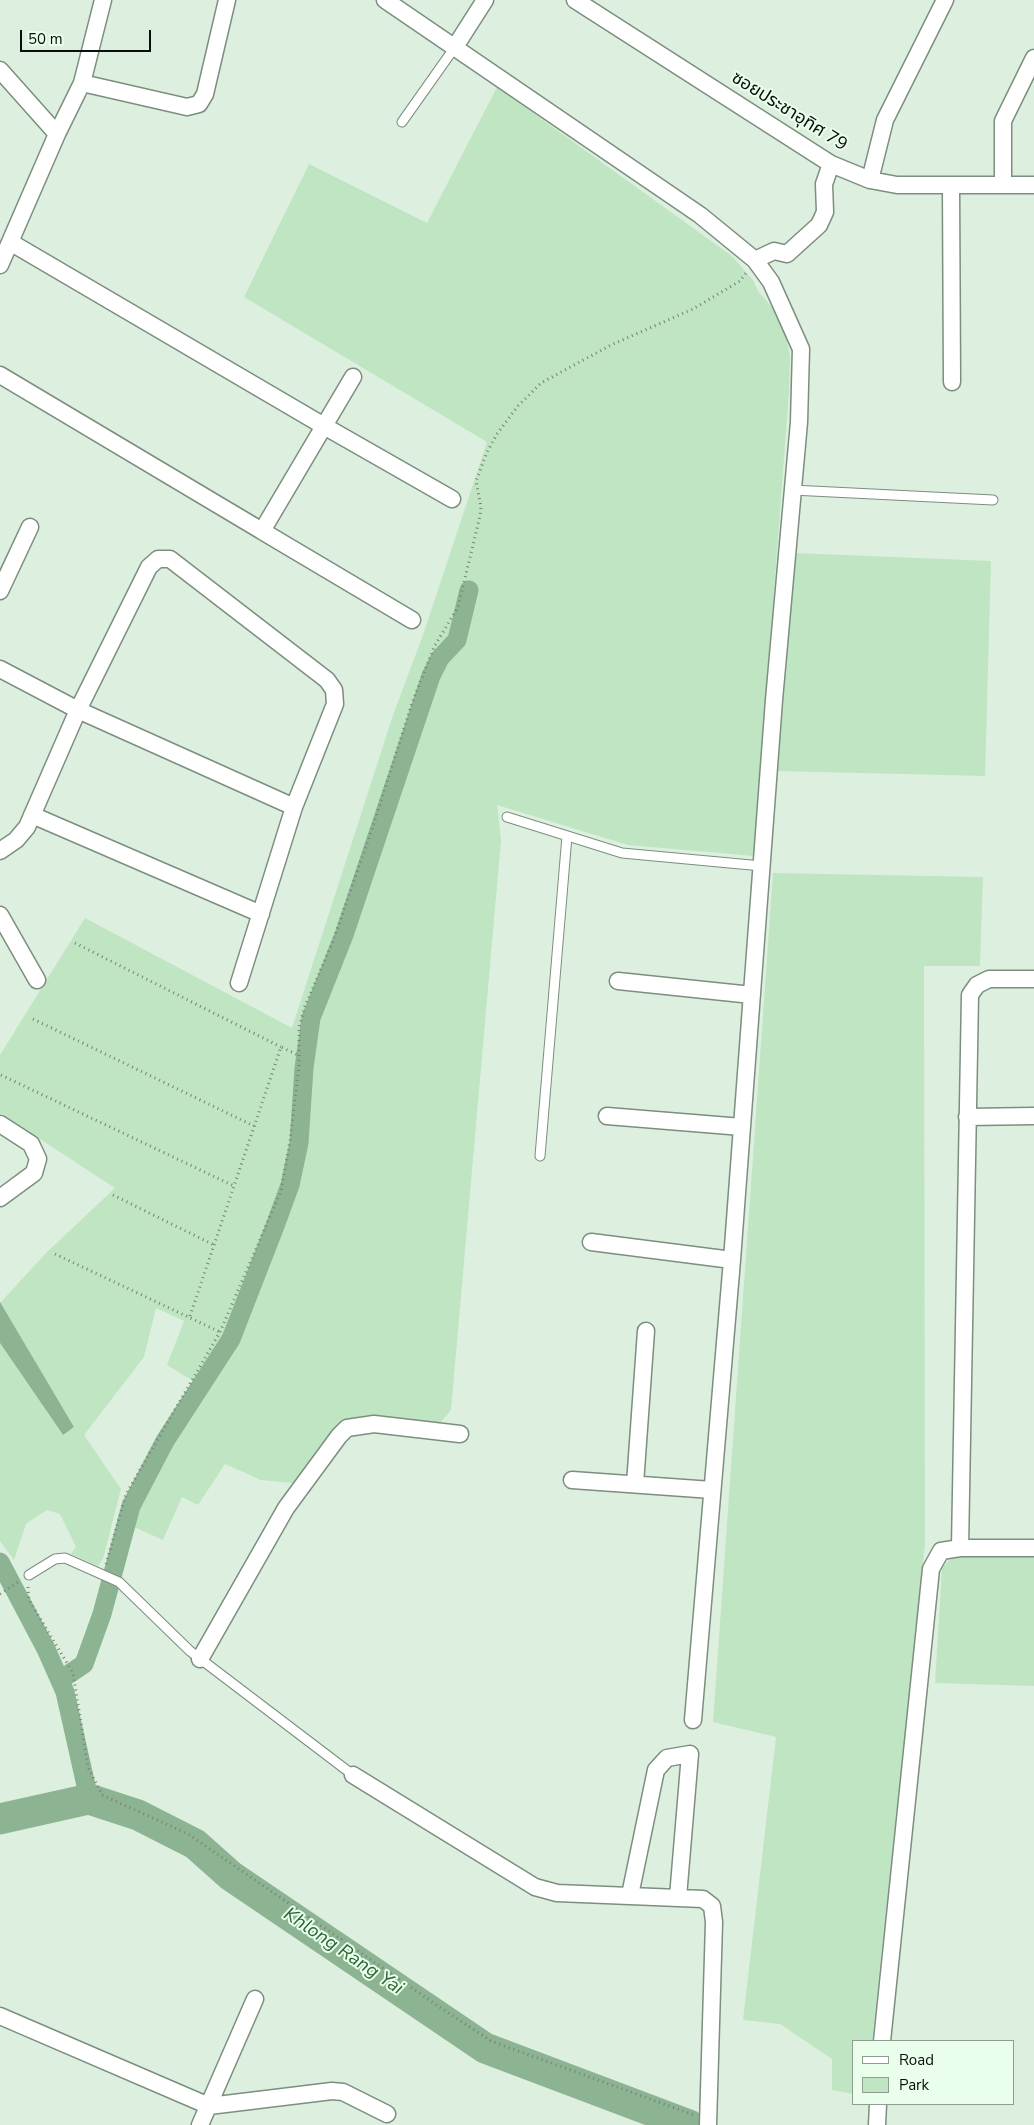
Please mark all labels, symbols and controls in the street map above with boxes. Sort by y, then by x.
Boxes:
scale bar [22,20,154,52]
text: 50 m [28,29,63,49]
street label: ซอยประชาอุทิศ 79 [727,68,851,156]
water label: Khlong Rang Yai [279,1904,407,2000]
legend [852,2040,1014,2105]
text: Road [899,2050,934,2070]
text: Park [899,2075,929,2095]

